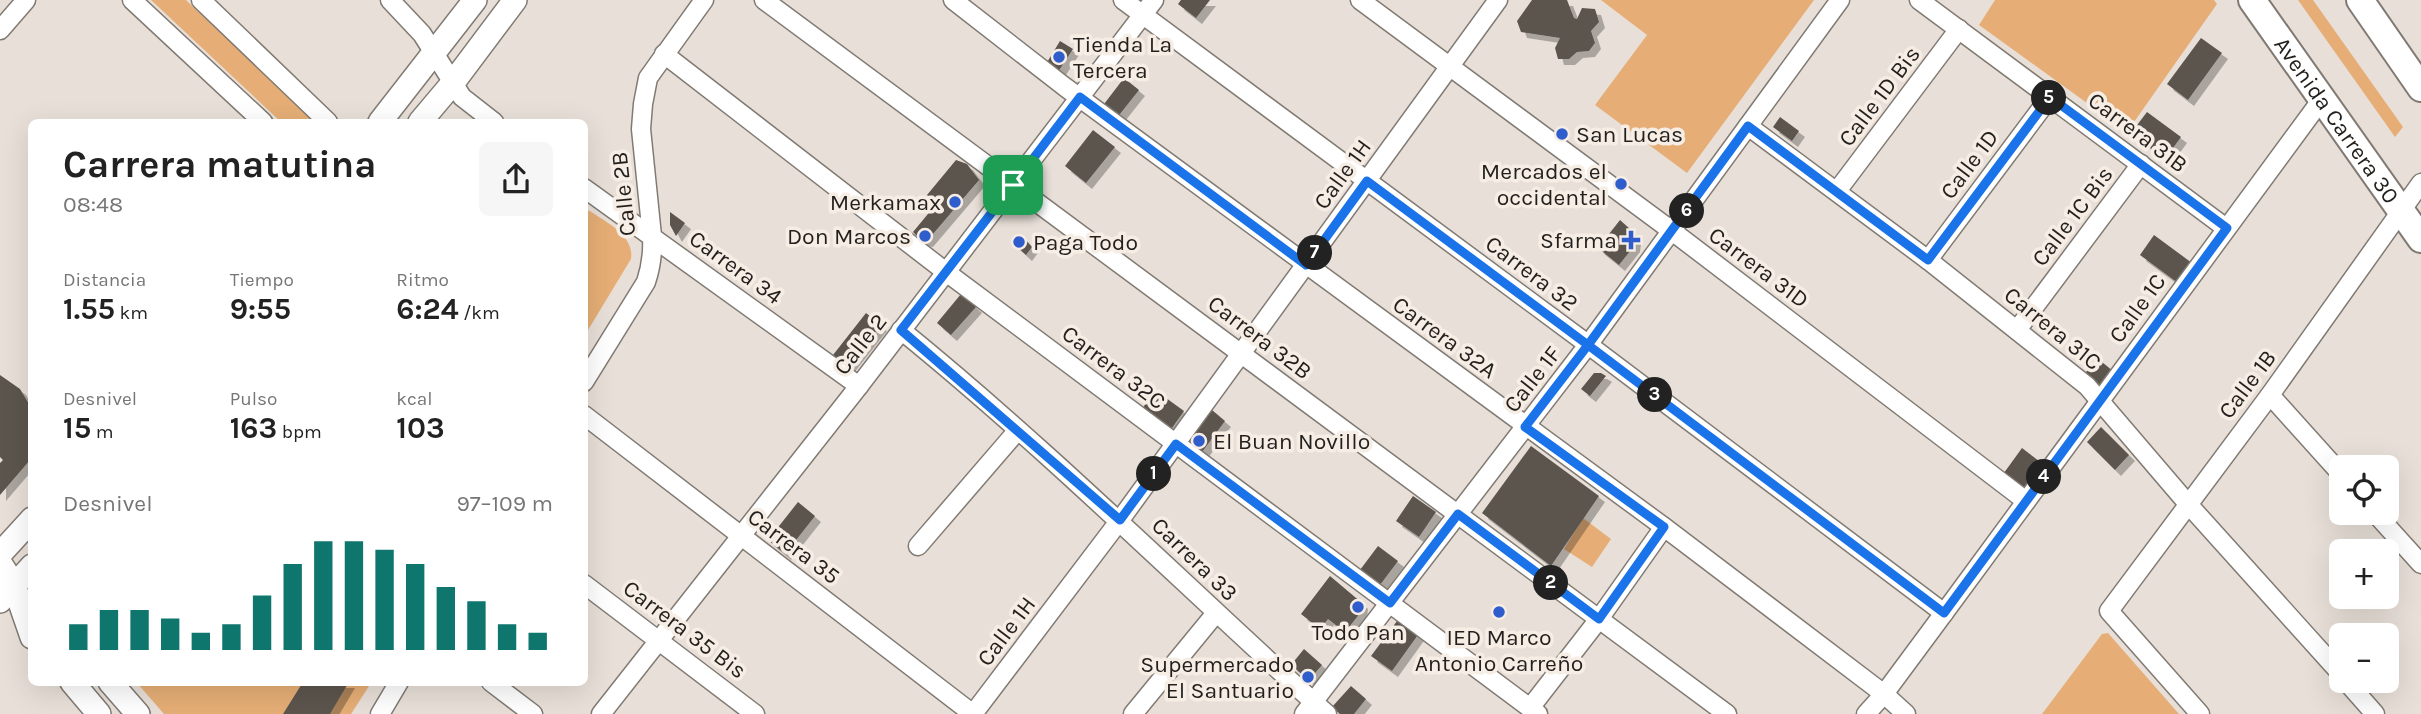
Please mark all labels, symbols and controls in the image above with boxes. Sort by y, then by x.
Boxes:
place label: Tienda La Tercera [1073,31,1172,84]
street label: Avenida Carrera 30 [2268,32,2405,209]
street label: Calle 1D Bis [1833,41,1926,152]
marker: Tienda La Tercera [1051,49,1067,65]
pin: 5 [2032,80,2066,116]
text: 5 [2043,86,2054,108]
street label: Carrera 31B [2083,86,2193,178]
place label: San Lucas [1576,121,1683,148]
street label: Calle 1D [1935,124,2004,204]
marker: San Lucas [1554,126,1570,142]
street label: Calle 1H [1308,134,1377,215]
text: Carrera matutina [63,142,377,187]
button: share [479,142,553,216]
street label: Calle 2B [606,150,641,237]
pin [983,155,1043,215]
place label: Mercados el occidental [1481,158,1607,211]
street label: Calle 1C Bis [2026,161,2118,271]
icon: arrive [994,166,1032,204]
marker: Mercados el occidental [1613,176,1629,192]
place label: Merkamax [830,189,941,216]
text: 08:48 [63,191,123,218]
marker: Merkamax [947,194,963,210]
pin: 6 [1670,194,1704,228]
text: 6 [1681,199,1692,221]
street label: Carrera 31D [1703,221,1814,314]
place label: Don Marcos [787,223,911,250]
street label: Carrera 34 [684,225,787,310]
place label: Sfarma [1540,227,1617,254]
marker: Don Marcos [917,228,933,244]
place label: Paga Todo [1033,229,1138,256]
street label: Carrera 32 [1480,230,1583,317]
marker: Sfarma [1623,232,1639,248]
marker: Paga Todo [1011,234,1027,250]
pin: 7 [1298,236,1332,270]
text: 7 [1310,241,1319,263]
text: Distancia [63,269,146,291]
text: Tiempo [230,269,294,291]
text: Ritmo [396,269,449,291]
street label: Calle 1C [2103,269,2171,348]
street label: Carrera 31C [1999,281,2107,376]
street label: Carrera 32B [1203,290,1317,385]
text: 1.55 [63,291,115,327]
text: 9:55 [230,291,291,327]
text: 6:24 [396,291,459,327]
street label: Carrera 32A [1388,291,1502,384]
text: km [115,302,148,324]
text: /km [459,302,500,324]
street label: Calle 2 [828,308,893,380]
street label: Carrera 32C [1057,320,1171,415]
street label: Calle 1F [1498,341,1567,418]
street label: Calle 1B [2213,345,2282,424]
pin: 3 [1638,378,1672,412]
text: 3 [1649,383,1660,405]
text: Desnivel [63,388,137,410]
text: Pulso [230,388,277,410]
text: kcal [396,388,433,410]
text: 15 [63,410,91,446]
text: 163 [230,410,277,446]
text: 103 [396,410,445,446]
text: m [91,421,113,443]
text: bpm [277,421,322,443]
place label: El Buan Novillo [1213,428,1370,455]
marker: El Buan Novillo [1191,433,1207,449]
map controls [2329,455,2399,693]
button: locate [2329,455,2399,525]
pin: 1 [1136,456,1172,491]
pin: 4 [2026,460,2062,494]
text: 1 [1150,462,1157,484]
text: 4 [2038,465,2049,487]
text: Desnivel [63,490,153,517]
text: 97–109 m [456,490,553,517]
street label: Carrera 35 [742,503,845,590]
street label: Carrera 33 [1146,512,1243,607]
button: + [2329,539,2399,609]
pin: 2 [1534,566,1568,600]
text: 2 [1545,571,1556,593]
street label: Carrera 35 Bis [618,574,751,684]
street label: Calle 1H [972,591,1041,671]
marker: Todo Pan [1350,599,1366,615]
marker: IED Marco Antonio Carreño [1491,604,1507,620]
place label: Todo Pan [1311,619,1405,646]
button: − [2329,623,2399,693]
place label: IED Marco Antonio Carreño [1415,624,1583,677]
place label: Supermercado El Santuario [1140,651,1294,704]
marker: Supermercado El Santuario [1300,669,1316,685]

